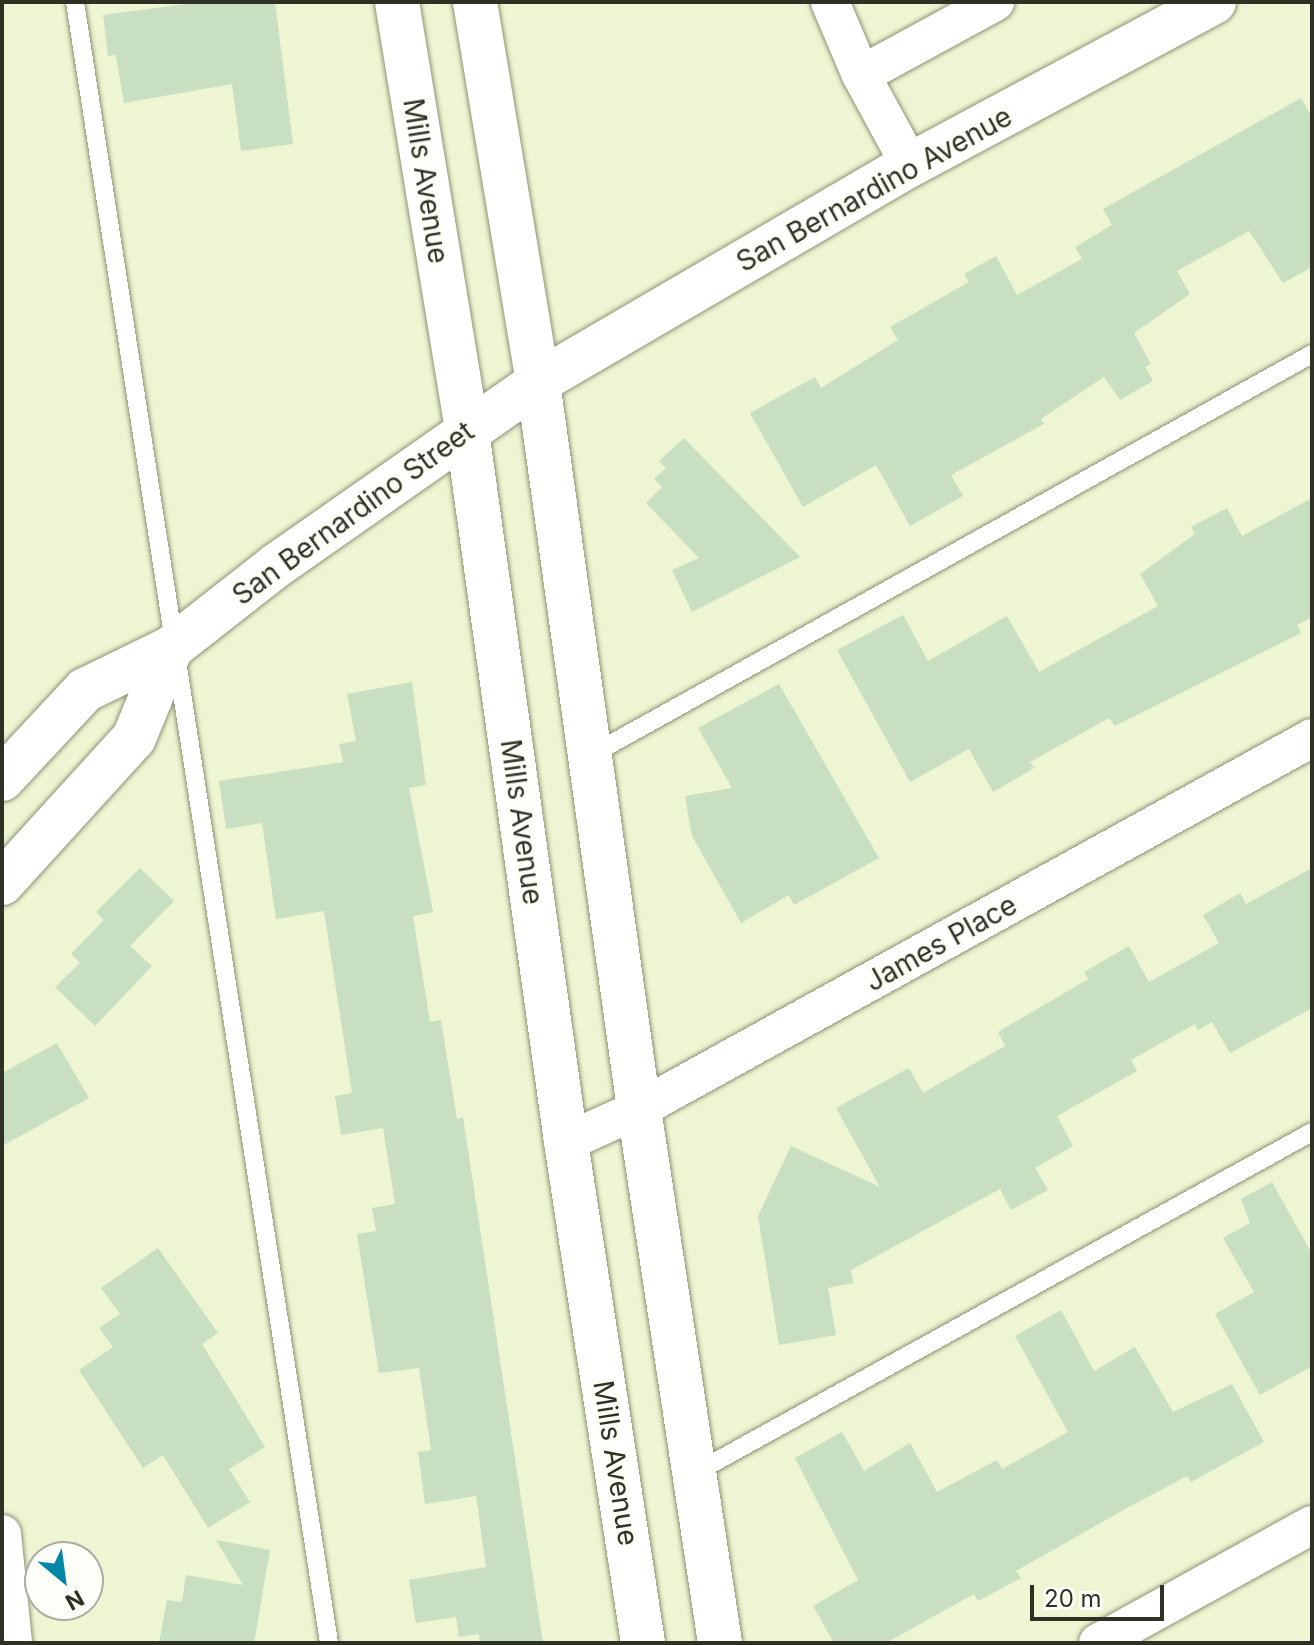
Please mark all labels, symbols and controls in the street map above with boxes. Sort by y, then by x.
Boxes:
street label: Mills Avenue [396,96,456,266]
street label: San Bernardino Avenue [730,99,1018,279]
street label: San Bernardino Street [226,414,480,612]
street label: Mills Avenue [494,737,550,907]
street label: James Place [859,888,1023,998]
street label: Mills Avenue [586,1378,646,1548]
north arrow [24,1541,104,1621]
scale bar [1034,1569,1168,1619]
text: 20 m [1044,1584,1102,1613]
text: N [61,1585,88,1616]

